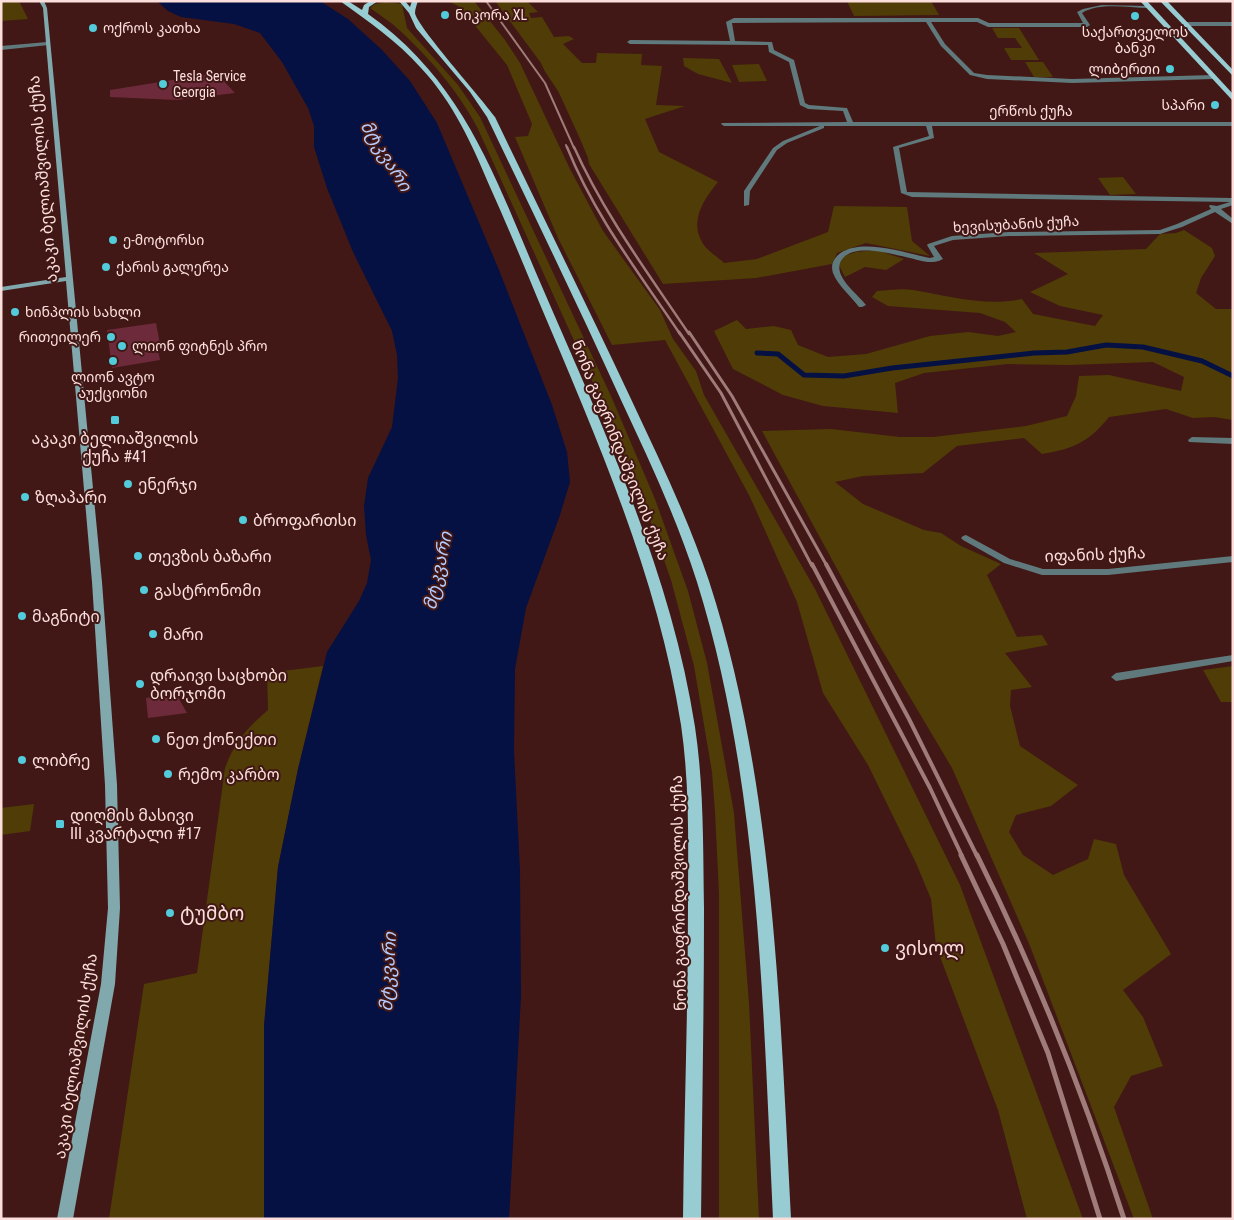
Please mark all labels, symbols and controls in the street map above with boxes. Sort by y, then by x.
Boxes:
place label: ნიკორა XL [455,7,528,24]
marker: ნიკორა XL [439,9,451,21]
marker: საქართველოს ბანკი [1129,10,1141,22]
place label: ოქროს კათხა [103,20,201,37]
marker: ოქროს კათხა [87,22,99,34]
place label: საქართველოს ბანკი [1082,24,1188,57]
place label: ლიბერთი [1089,61,1160,78]
marker: ლიბერთი [1164,63,1176,75]
place label: Tesla Service Georgia [173,68,247,100]
street label: აკაკი ბელიაშვილის ქუჩა [24,74,62,283]
marker: Tesla Service Georgia [157,78,169,90]
place label: სპარი [1162,97,1205,113]
marker: სპარი [1209,99,1221,111]
street label: ერწოს ქუჩა [989,103,1073,120]
water label: მტკვარი [356,116,417,196]
street label: ხევისუბანის ქუჩა [953,213,1080,236]
place label: ე-მოტორსი [123,232,204,249]
marker: ე-მოტორსი [107,234,119,246]
place label: ქარის გალერეა [116,259,229,276]
marker: ქარის გალერეა [100,261,112,273]
place label: ხინპლის სახლი [25,304,141,321]
marker: ხინპლის სახლი [9,306,21,318]
place label: რითეილერ [19,329,101,346]
marker: რითეილერ [105,331,117,343]
street label: ნონა გაფრინდაშვილის ქუჩა [567,337,674,564]
place label: ლიონ ფიტნეს პრო [132,338,268,355]
marker: ლიონ ფიტნეს პრო [116,340,128,352]
marker: ლიონ ავტო აუქციონი [107,355,119,367]
place label: ლიონ ავტო აუქციონი [71,369,155,402]
marker: აკაკი ბელიაშვილის ქუჩა #41 [109,414,121,426]
place label: აკაკი ბელიაშვილის ქუჩა #41 [32,429,198,466]
place label: ენერჯი [138,475,197,494]
marker: ენერჯი [122,478,134,490]
place label: ზღაპარი [35,488,107,507]
marker: ზღაპარი [19,491,31,503]
place label: ბროფართსი [253,511,356,530]
marker: ბროფართსი [237,514,249,526]
water label: მტკვარი [419,529,457,612]
street label: იფანის ქუჩა [1044,543,1146,566]
place label: თევზის ბაზარი [148,547,272,566]
marker: თევზის ბაზარი [132,550,144,562]
place label: გასტრონომი [154,581,261,600]
marker: გასტრონომი [138,584,150,596]
place label: მაგნიტი [32,607,100,626]
marker: მაგნიტი [16,610,28,622]
place label: მარი [163,625,203,644]
marker: მარი [147,628,159,640]
place label: დრაივი საცხობი ბორჯომი [150,666,287,703]
marker: დრაივი საცხობი ბორჯომი [134,678,146,690]
place label: ნეთ ქონექთი [166,730,277,749]
marker: ნეთ ქონექთი [150,733,162,745]
place label: ლიბრე [32,751,90,771]
marker: ლიბრე [16,754,28,766]
place label: რემო კარბო [178,765,280,784]
marker: რემო კარბო [162,768,174,780]
street label: ნონა გაფრინდაშვილის ქუჩა [667,775,691,1011]
place label: დიღმის მასივი III კვარტალი #17 [70,806,201,844]
marker: დიღმის მასივი III კვარტალი #17 [54,818,66,830]
place label: ტუმბო [180,902,244,925]
marker: ტუმბო [164,907,176,919]
water label: მტკვარი [375,931,401,1012]
place label: ვისოლ [895,937,964,961]
marker: ვისოლ [879,942,891,954]
street label: აკაკი ბელიაშვილის ქუჩა [50,952,102,1160]

